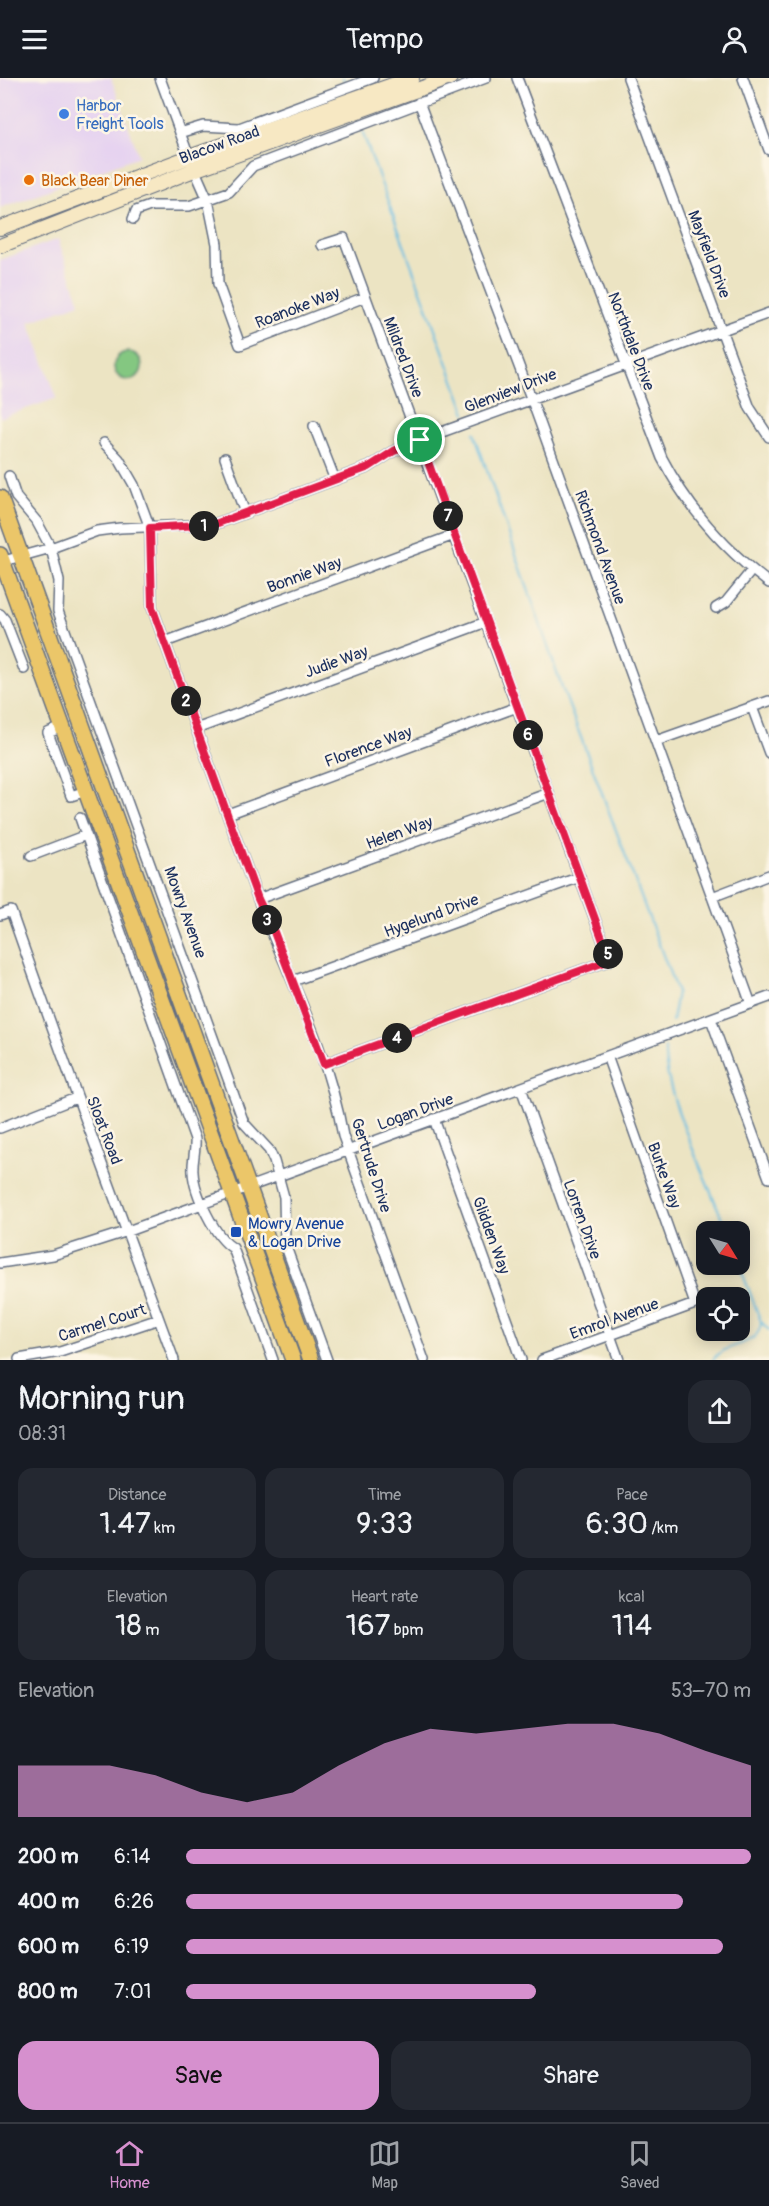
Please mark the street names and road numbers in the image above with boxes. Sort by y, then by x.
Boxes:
street label: Blacow Road [176,121,262,169]
street label: Mayfield Drive [683,208,735,301]
street label: Roanoke Way [252,283,343,333]
street label: Northdale Drive [603,289,659,393]
street label: Mildred Drive [379,314,428,401]
street label: Glenview Drive [461,364,559,418]
street label: Richmond Avenue [570,488,630,607]
street label: Bonnie Way [264,552,344,598]
street label: Judie Way [302,641,371,683]
street label: Florence Way [322,722,415,772]
street label: Helen Way [363,812,435,854]
street label: Mowry Avenue [159,864,211,961]
street label: Hygelund Drive [381,890,482,942]
street label: Logan Drive [375,1089,456,1135]
street label: Sloat Road [82,1093,126,1167]
street label: Gertrude Drive [346,1116,396,1215]
street label: Burke Way [643,1140,685,1211]
street label: Lorren Drive [558,1177,606,1262]
street label: Glidden Way [468,1194,514,1277]
street label: Emrol Avenue [567,1294,662,1344]
street label: Carmel Court [56,1299,149,1347]

